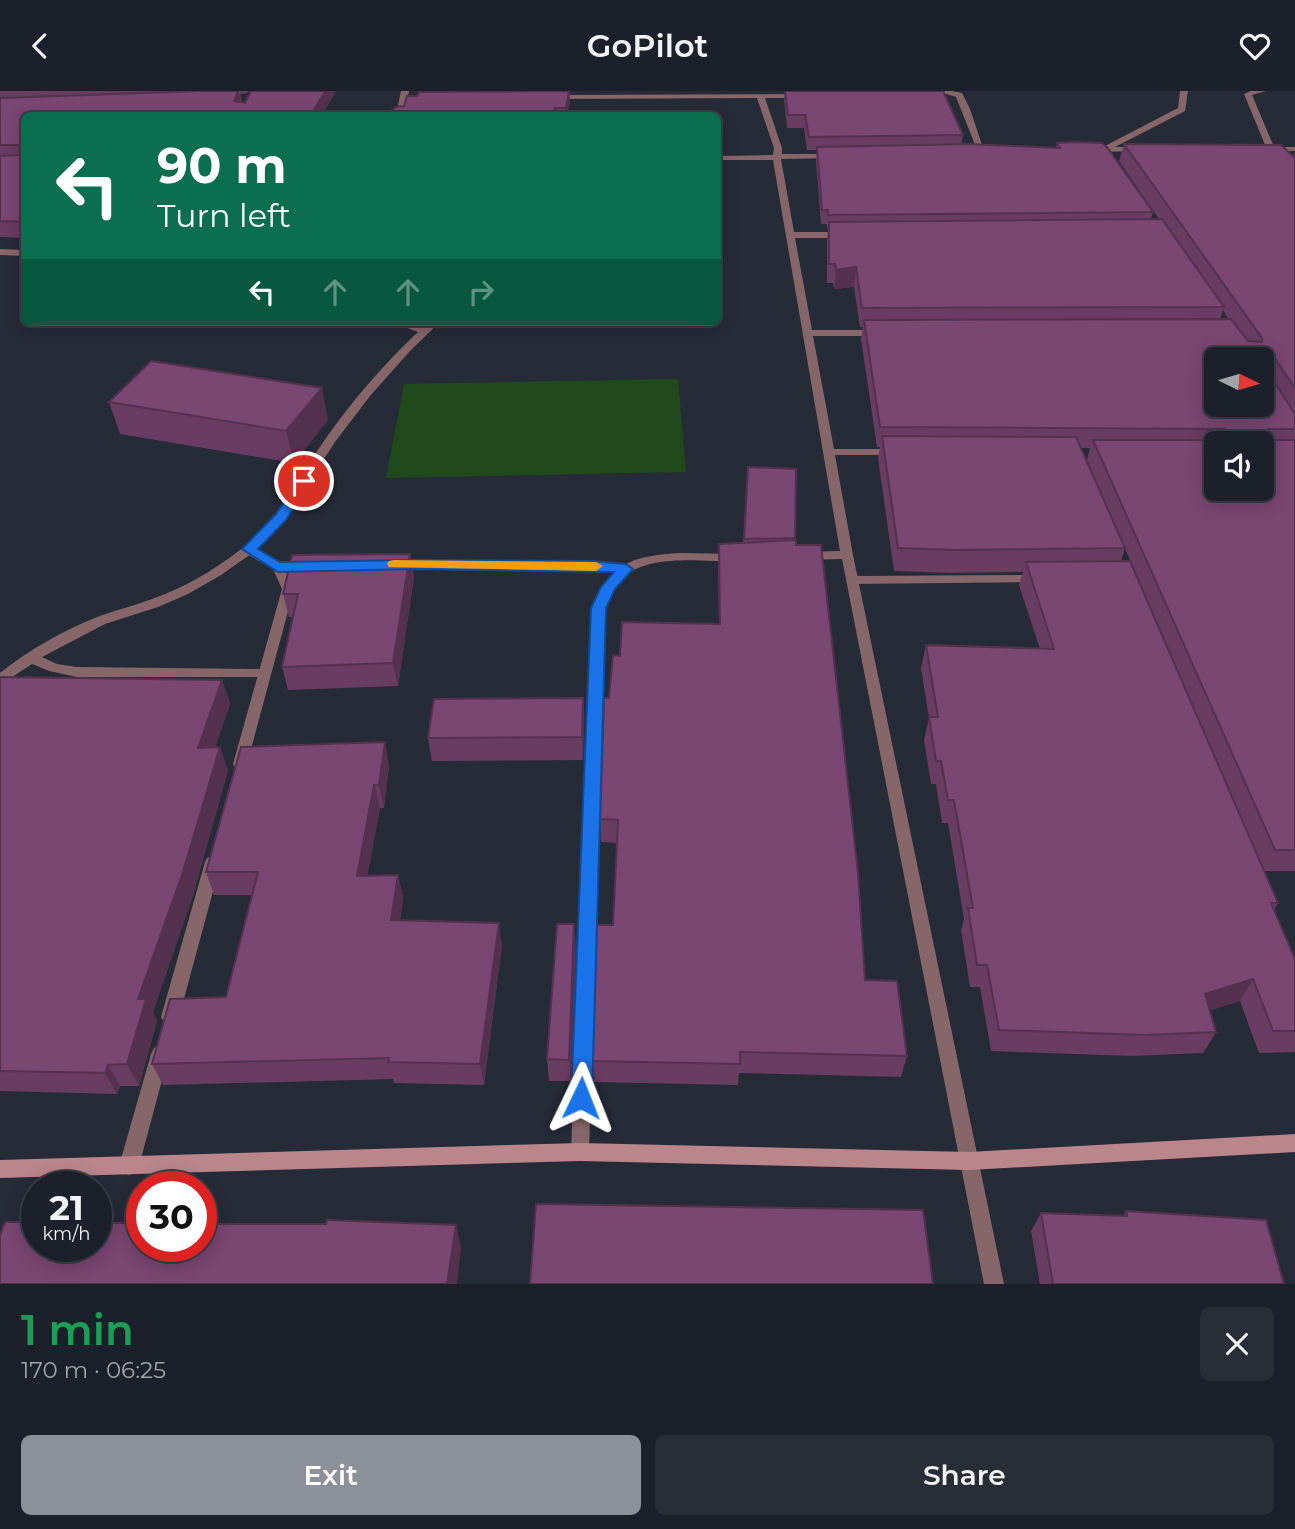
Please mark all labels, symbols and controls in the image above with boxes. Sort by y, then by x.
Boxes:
text: GoPilot [587,26,708,65]
icon: back [21,27,59,65]
icon: heart [1236,27,1274,65]
text: 90 m [157,136,287,195]
icon: left [42,140,133,231]
text: Turn left [157,196,291,235]
icon: left [243,273,281,311]
icon: ahead [316,273,354,311]
icon: ahead [389,273,427,311]
icon: right [462,273,500,311]
north arrow [1204,347,1274,417]
map controls [1204,347,1274,501]
button: sound [1204,431,1274,501]
pin [274,451,334,511]
icon: arrive [285,462,323,500]
position arrow [544,1061,618,1135]
speed limit sign: 30 [126,1171,217,1262]
text: 21 [49,1186,84,1229]
text: km/h [42,1223,91,1245]
text: 1 min [21,1304,134,1356]
button: close [1200,1307,1274,1381]
text: 170 m · 06:25 [21,1356,166,1384]
button: Exit [21,1435,641,1515]
button: Share [655,1435,1274,1515]

